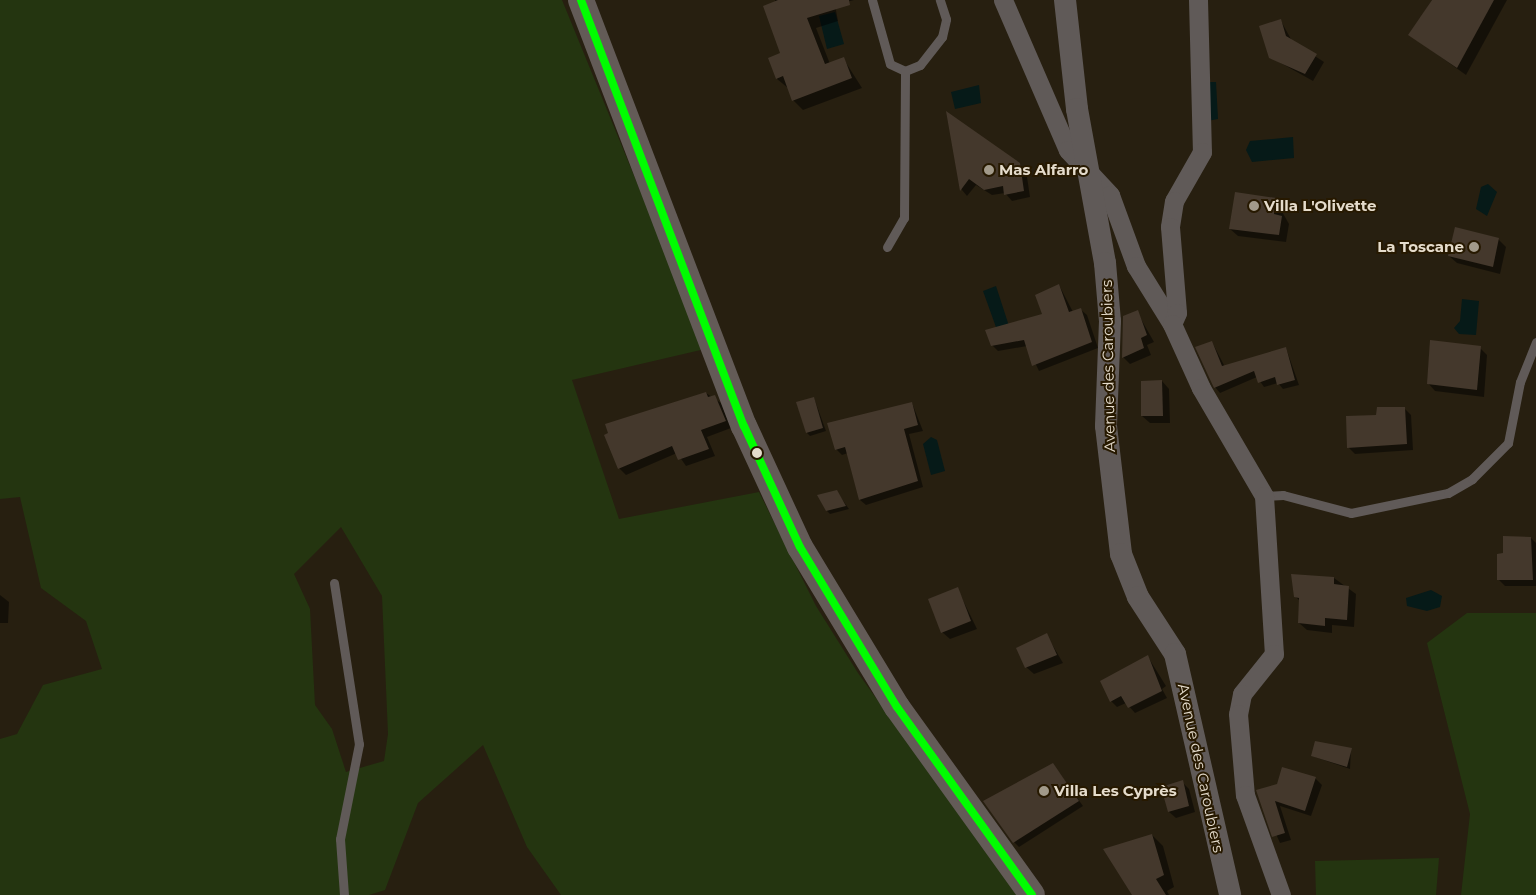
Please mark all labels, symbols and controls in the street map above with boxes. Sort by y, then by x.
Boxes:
place label: Mas Alfarro [999,161,1088,179]
marker: Mas Alfarro [983,164,995,176]
place label: Villa L'Olivette [1264,197,1376,215]
marker: Villa L'Olivette [1248,200,1260,212]
place label: La Toscane [1377,238,1464,256]
marker: La Toscane [1468,241,1480,253]
street label: Avenue des Caroubiers [1097,280,1119,452]
unlabelled marker [752,448,762,458]
street label: Avenue des Caroubiers [1174,682,1228,854]
place label: Villa Les Cyprès [1054,782,1177,800]
marker: Villa Les Cyprès [1038,785,1050,797]

